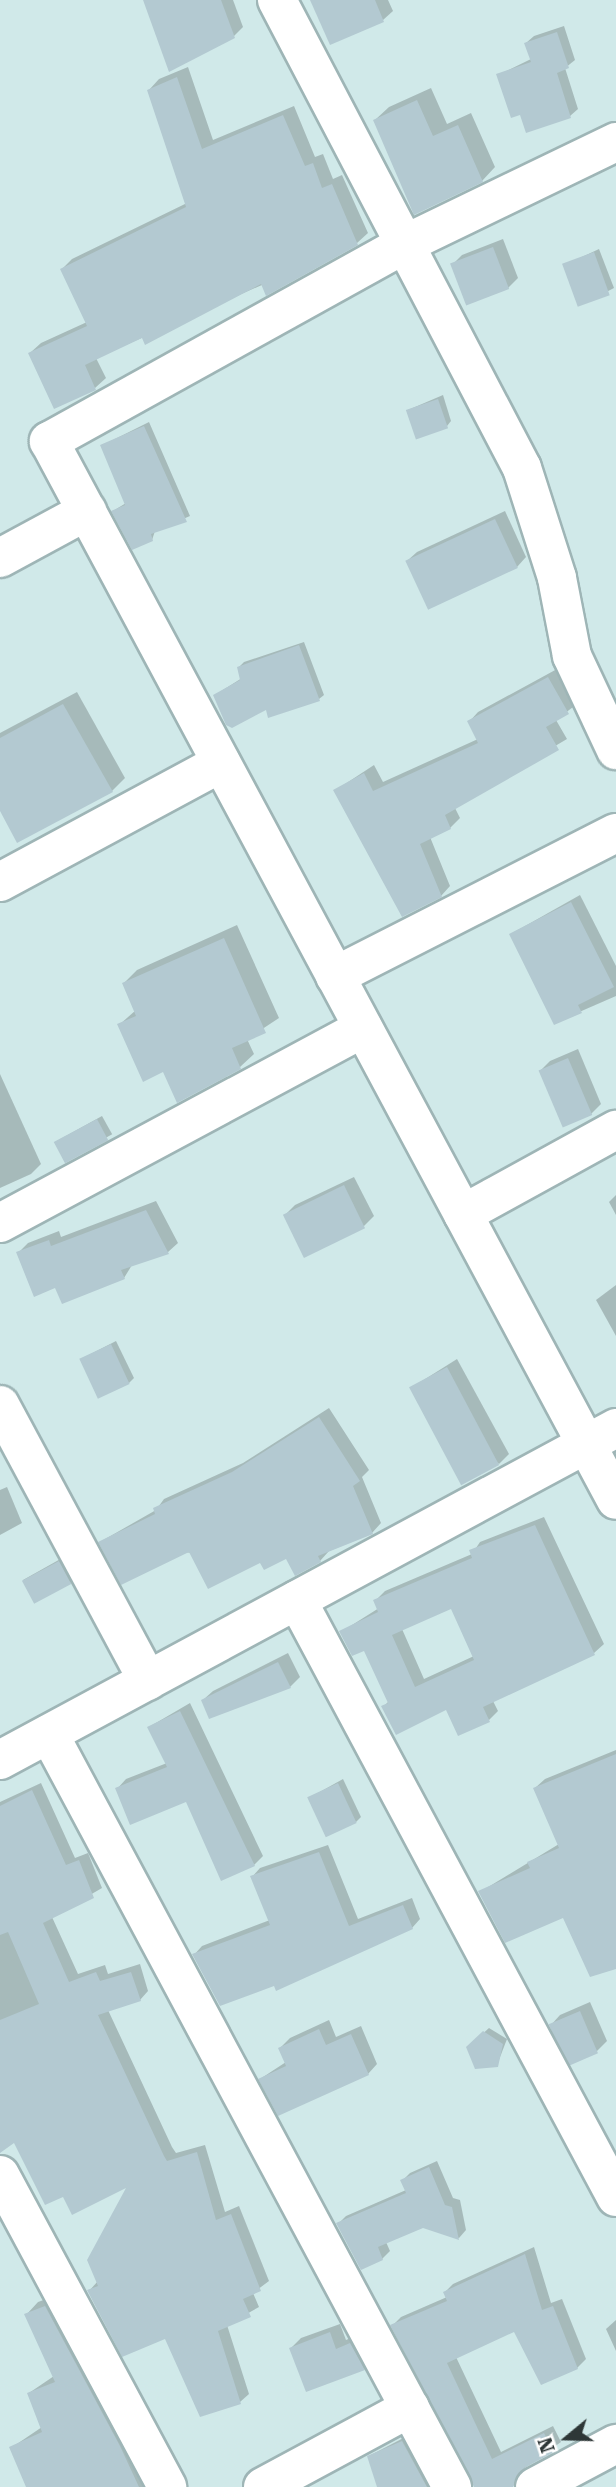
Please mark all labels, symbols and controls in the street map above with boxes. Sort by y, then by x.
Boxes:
north arrow [532,2403,602,2473]
text: N [533,2434,560,2456]

